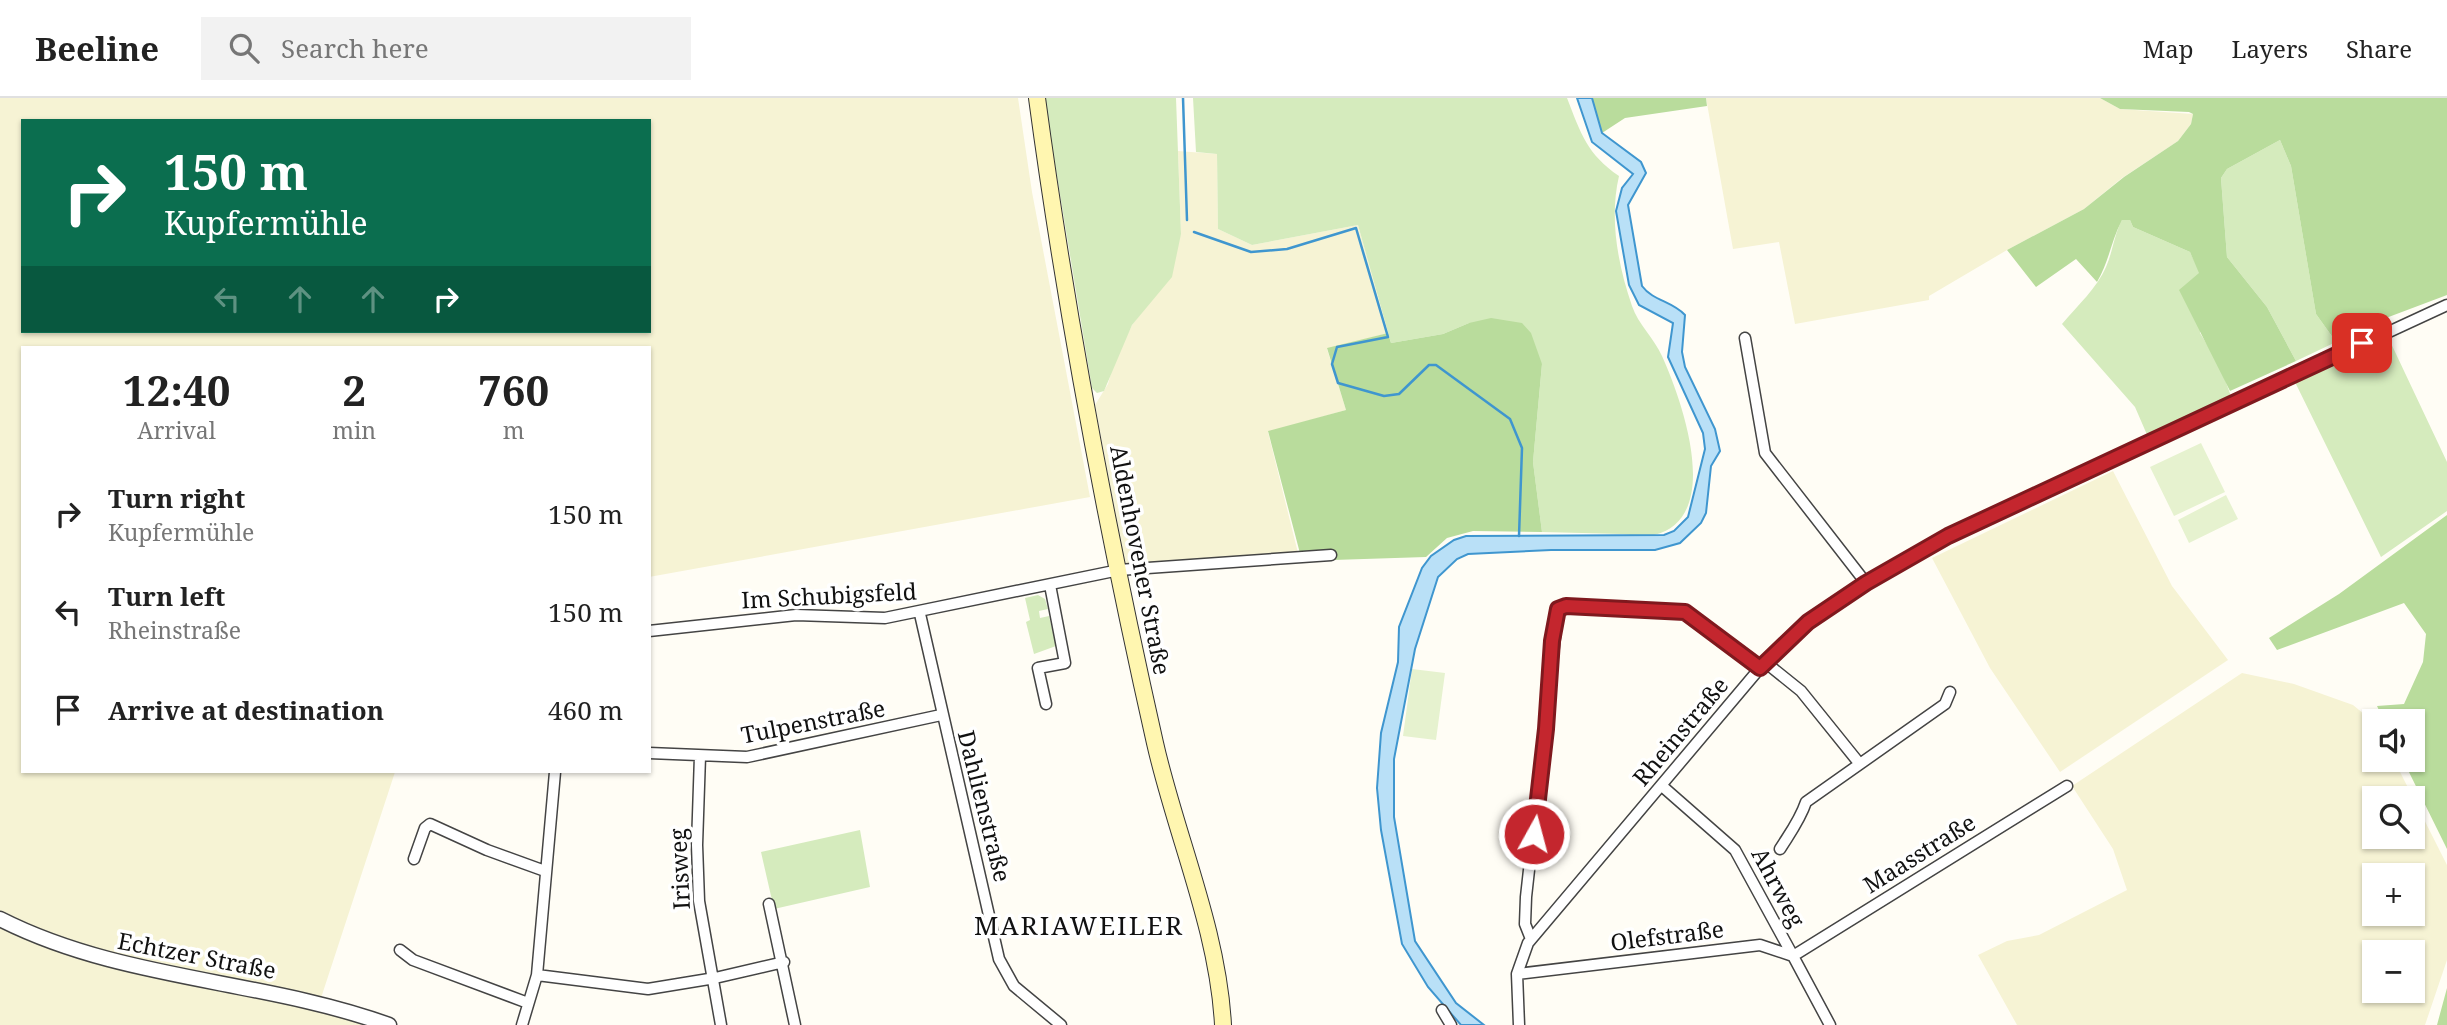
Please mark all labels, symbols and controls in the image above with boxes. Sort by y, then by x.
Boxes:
search box [201,17,691,80]
text: Beeline [35,26,159,71]
icon: search [225,29,263,67]
text: Search here [281,30,429,66]
text: Map [2143,32,2194,65]
text: Layers [2232,32,2308,65]
text: Share [2346,32,2412,65]
text: 150 m [164,138,308,204]
icon: right [49,147,140,238]
text: Kupfermühle [164,201,368,244]
icon: left [208,280,246,318]
icon: ahead [281,280,319,318]
icon: ahead [354,280,392,318]
icon: right [427,280,465,318]
pin [2332,313,2392,373]
icon: arrive [2343,324,2381,362]
text: 12:40 [123,361,230,418]
text: 2 [342,361,366,418]
text: 760 [478,361,549,418]
text: Arrival [137,414,216,446]
text: min [332,414,376,446]
text: m [503,414,524,446]
street label: Aldenhovener Straße [1103,442,1179,678]
text: Turn right [108,480,245,516]
icon: right [49,495,87,533]
text: 150 m [548,496,623,532]
text: Kupfermühle [108,516,254,548]
street label: Im Schubigsfeld [741,574,917,616]
text: Turn left [108,578,225,614]
icon: left [49,593,87,631]
text: 150 m [548,594,623,630]
text: Rheinstraße [108,614,241,646]
street label: Rheinstraße [1625,670,1735,792]
icon: arrive [49,691,87,729]
street label: Tulpenstraße [738,691,888,751]
text: Arrive at destination [108,692,384,728]
text: 460 m [548,692,623,728]
map controls [2362,709,2425,1003]
button: sound [2362,709,2425,772]
street label: Dahlienstraße [951,727,1019,885]
button: search [2362,786,2425,849]
position arrow [1497,797,1571,871]
street label: Maasstraße [1857,806,1981,900]
street label: Irisweg [661,827,697,911]
street label: Ahrweg [1745,841,1814,933]
button: + [2362,863,2425,926]
district label: MARIAWEILER [974,907,1184,943]
street label: Olefstraße [1608,912,1726,958]
street label: Echtzer Straße [115,924,279,986]
button: − [2362,940,2425,1003]

